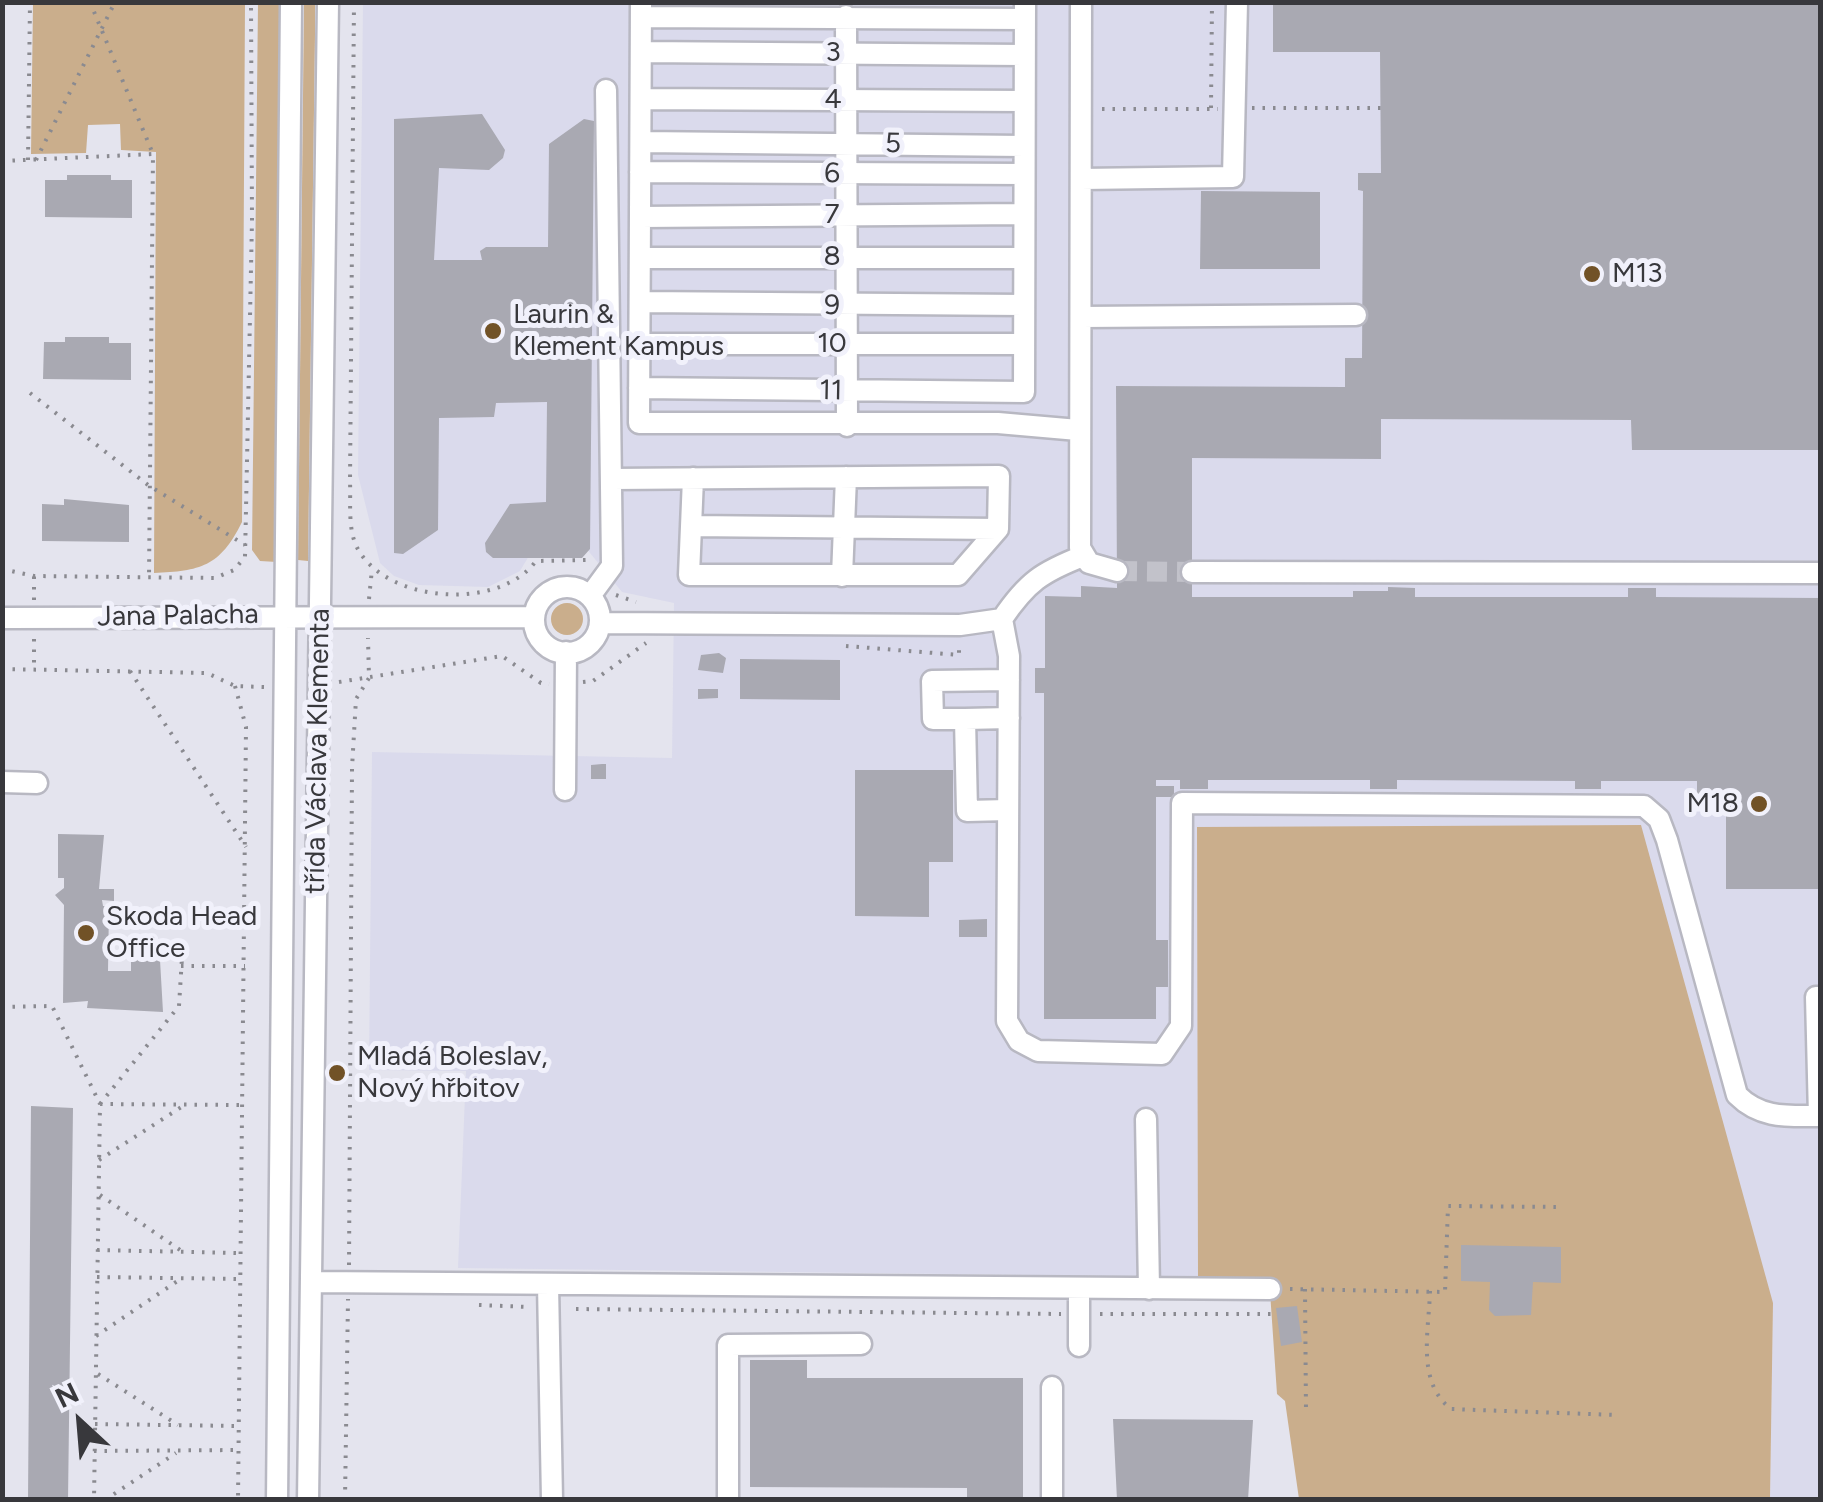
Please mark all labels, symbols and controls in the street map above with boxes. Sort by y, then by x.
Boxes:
street label: 3 [825,36,841,70]
street label: 4 [824,83,842,117]
street label: 5 [885,127,901,161]
street label: 6 [824,157,840,191]
street label: 7 [824,198,840,232]
street label: 8 [823,240,841,274]
place label: M13 [1612,257,1662,291]
marker: M13 [1581,263,1603,285]
street label: 9 [824,289,840,323]
place label: Laurin & Klement Kampus [513,298,724,364]
marker: Laurin & Klement Kampus [482,320,504,342]
street label: 10 [817,327,847,361]
street label: 11 [819,374,843,408]
street label: Jana Palacha [97,598,259,634]
street label: třída Václava Klementa [299,608,337,894]
place label: M18 [1687,787,1739,821]
marker: M18 [1748,793,1770,815]
place label: Skoda Head Office [106,900,257,966]
marker: Skoda Head Office [75,922,97,944]
place label: Mladá Boleslav, Nový hřbitov [357,1040,548,1106]
marker: Mladá Boleslav, Nový hřbitov [326,1062,348,1084]
north arrow [30,1372,130,1472]
text: N [50,1375,84,1415]

